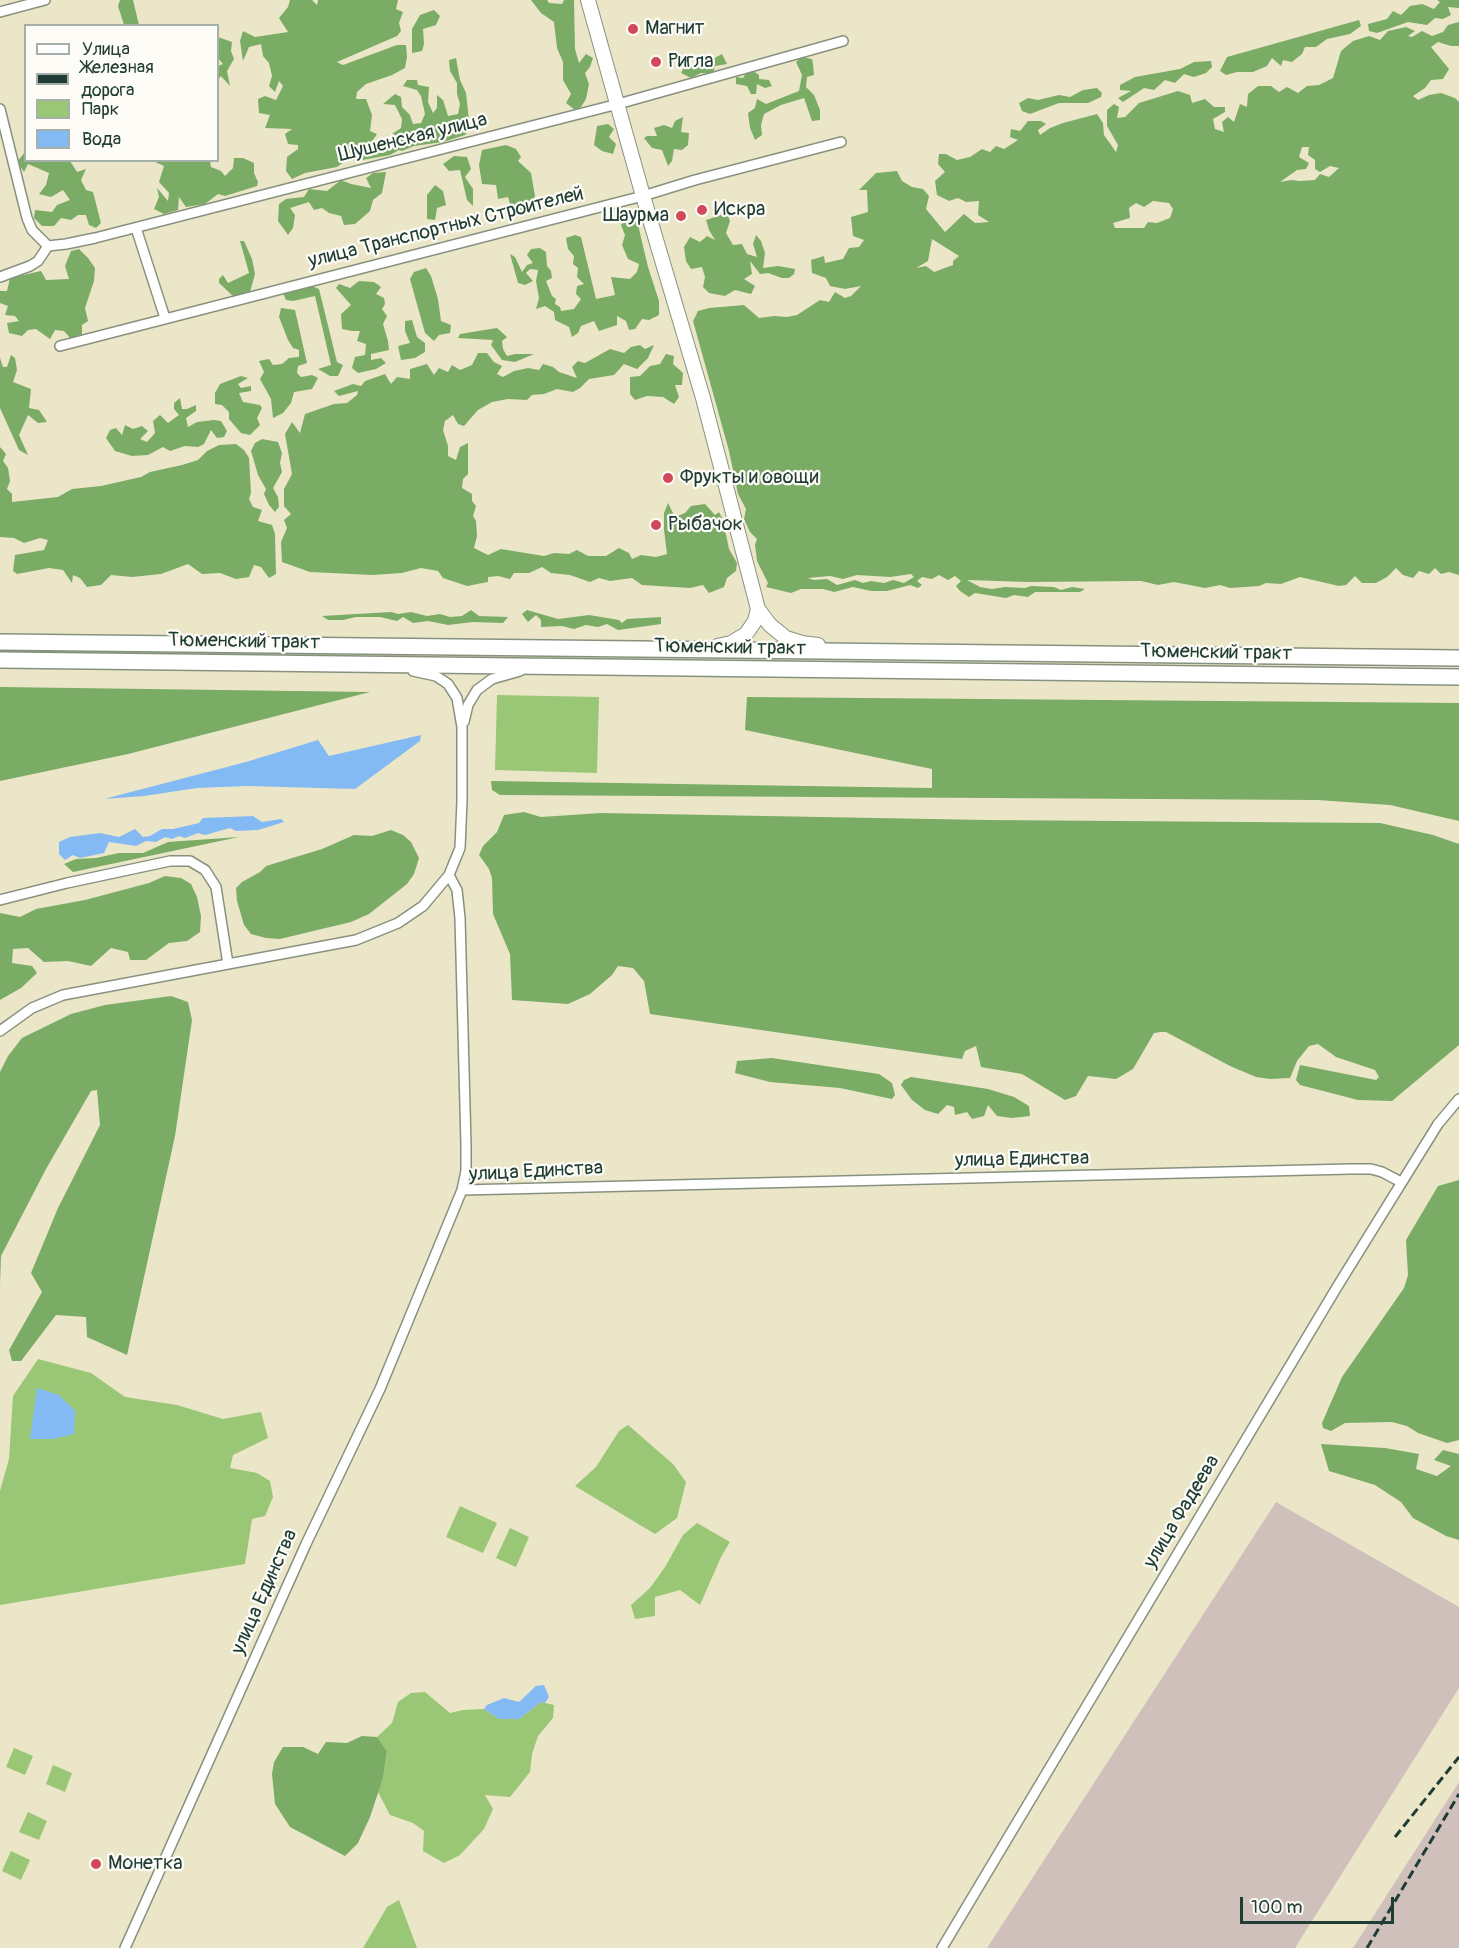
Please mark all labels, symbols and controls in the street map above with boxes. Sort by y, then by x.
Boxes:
place label: Магнит [645,17,704,41]
marker: Магнит [626,22,640,36]
legend [24,24,219,162]
text: Улица [82,38,130,61]
place label: Ригла [668,50,713,74]
marker: Ригла [649,55,663,69]
text: Железная дорога [81,56,154,102]
text: Парк [82,98,119,121]
street label: Шушенская улица [336,108,490,168]
text: Вода [82,128,121,151]
street label: улица Транспортных Строителей [306,182,586,274]
place label: Искра [714,198,765,222]
marker: Искра [695,203,709,217]
place label: Шаурма [603,204,669,228]
marker: Шаурма [674,209,688,223]
place label: Фрукты и овощи [680,466,819,490]
marker: Фрукты и овощи [661,471,675,485]
place label: Рыбачок [668,513,743,537]
marker: Рыбачок [649,518,663,532]
street label: Тюменский тракт [168,629,320,655]
street label: Тюменский тракт [654,635,806,661]
street label: Тюменский тракт [1140,640,1292,666]
street label: улица Единства [955,1147,1089,1173]
street label: улица Единства [468,1157,604,1187]
street label: улица Фадеева [1139,1451,1225,1573]
street label: улица Единства [227,1526,303,1658]
place label: Монетка [108,1852,183,1876]
marker: Монетка [89,1857,103,1871]
scale bar [1243,1885,1398,1923]
text: 100 m [1251,1896,1303,1919]

